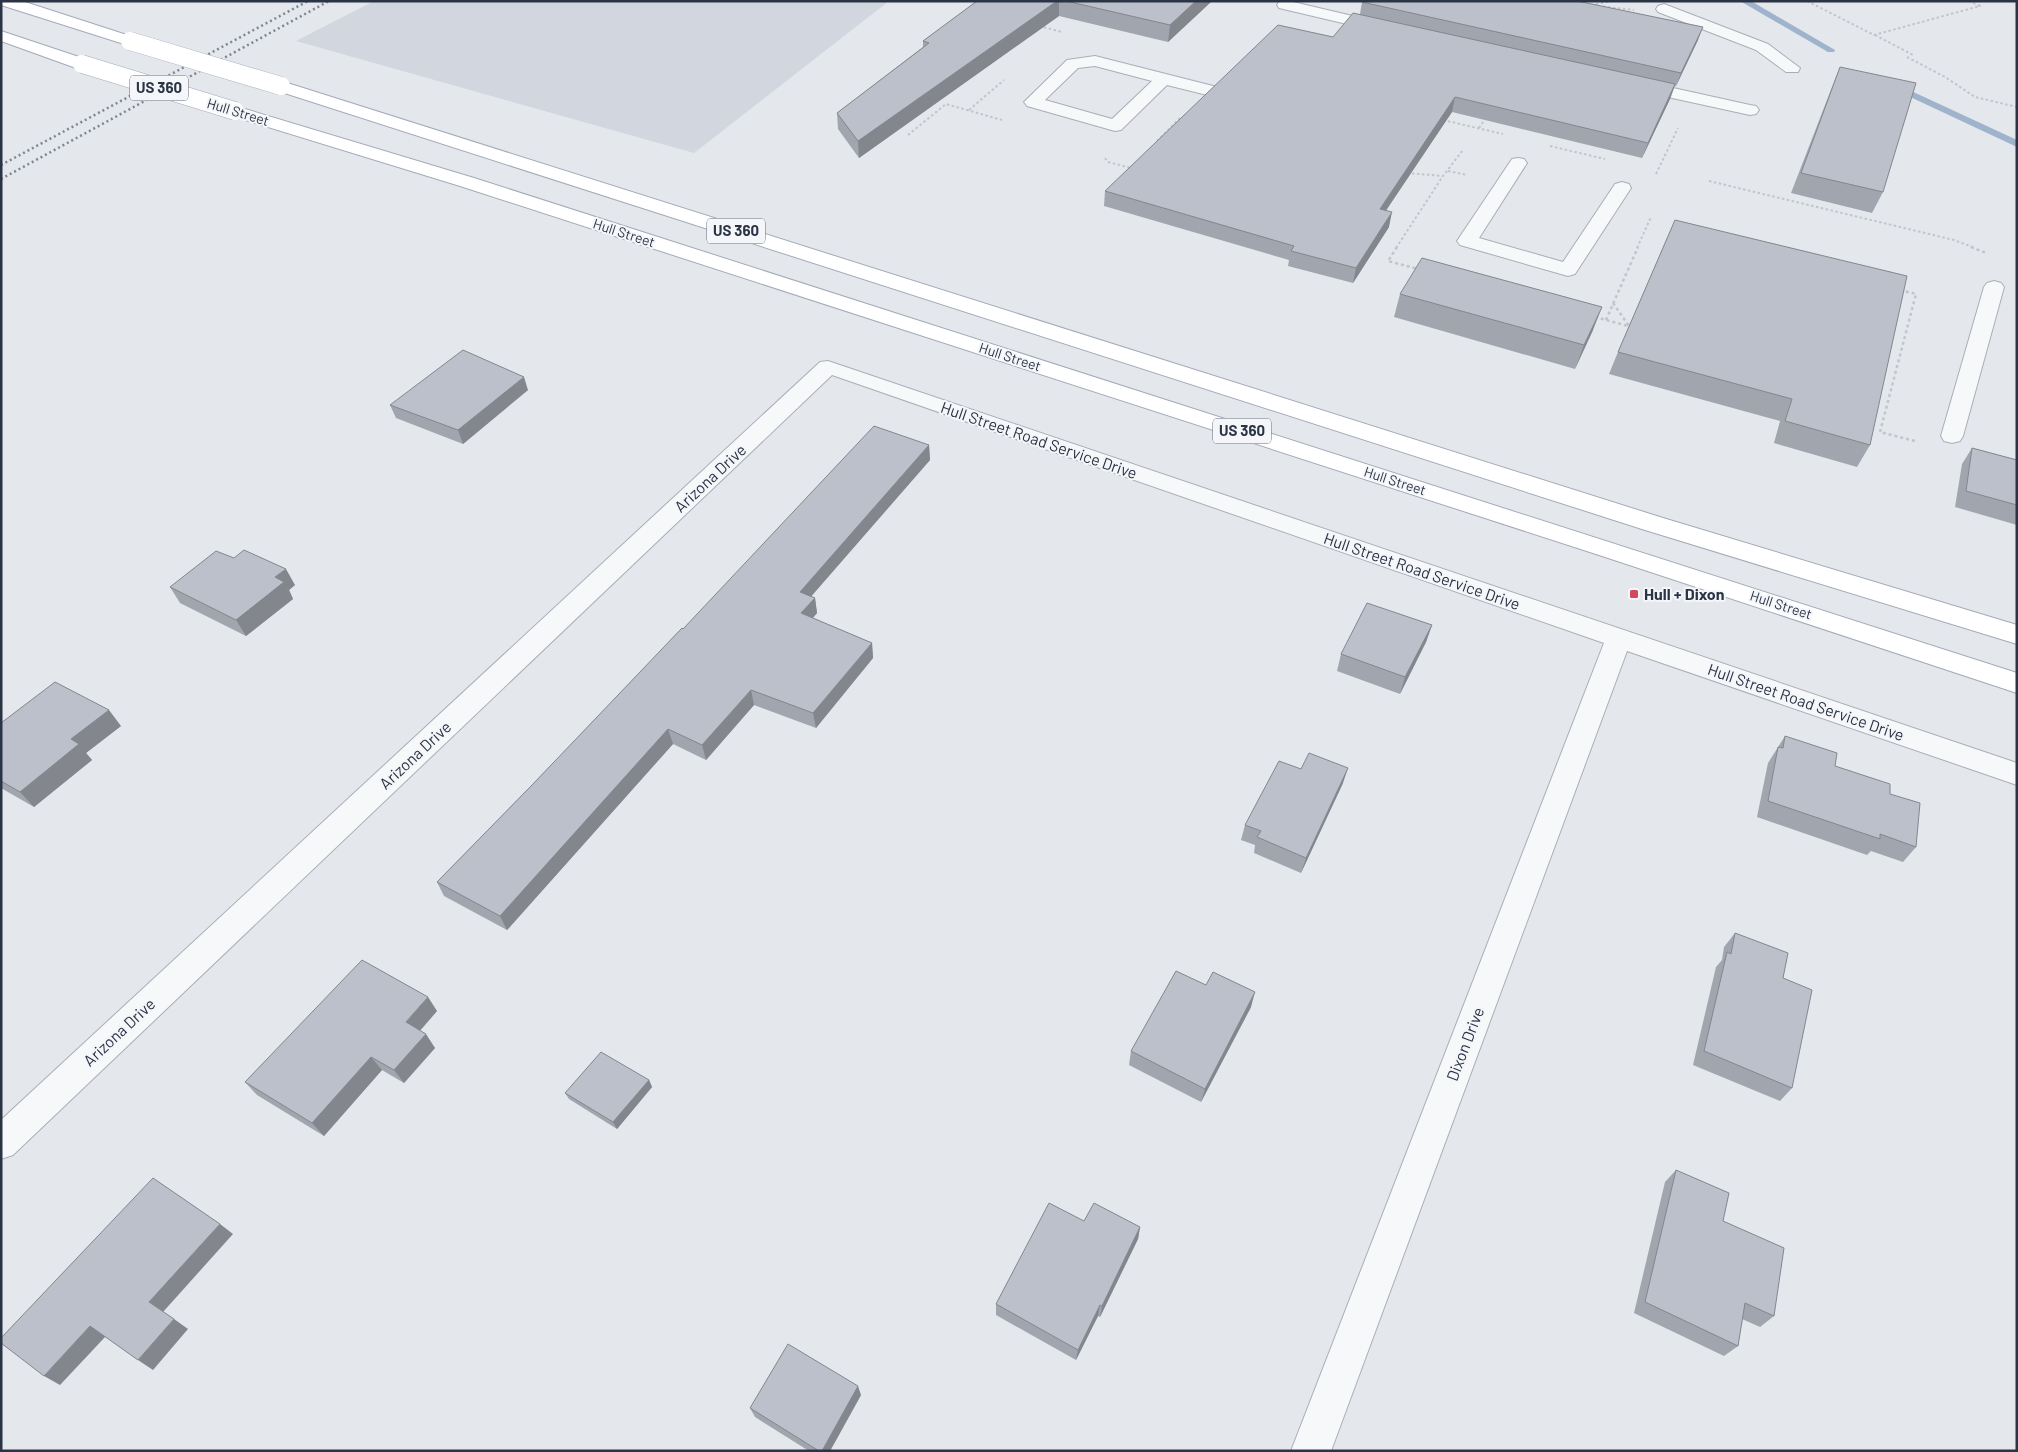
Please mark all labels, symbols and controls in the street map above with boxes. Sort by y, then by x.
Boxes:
road number: US 360 [130,76,188,100]
street label: Hull Street [205,94,271,129]
street label: Hull Street [591,215,657,251]
road number: US 360 [707,218,765,244]
street label: Hull Street [977,339,1043,375]
street label: Hull Street Road Service Drive [938,397,1140,482]
road number: US 360 [1213,418,1271,444]
street label: Arizona Drive [670,440,749,516]
street label: Hull Street [1362,463,1428,499]
street label: Hull Street Road Service Drive [1321,528,1523,613]
place label: Hull + Dixon [1644,584,1724,603]
street label: Hull Street [1748,587,1814,623]
marker: Hull + Dixon [1628,588,1640,600]
street label: Hull Street Road Service Drive [1705,659,1907,744]
street label: Arizona Drive [375,717,454,793]
street label: Arizona Drive [79,994,158,1070]
street label: Dixon Drive [1442,1004,1487,1083]

